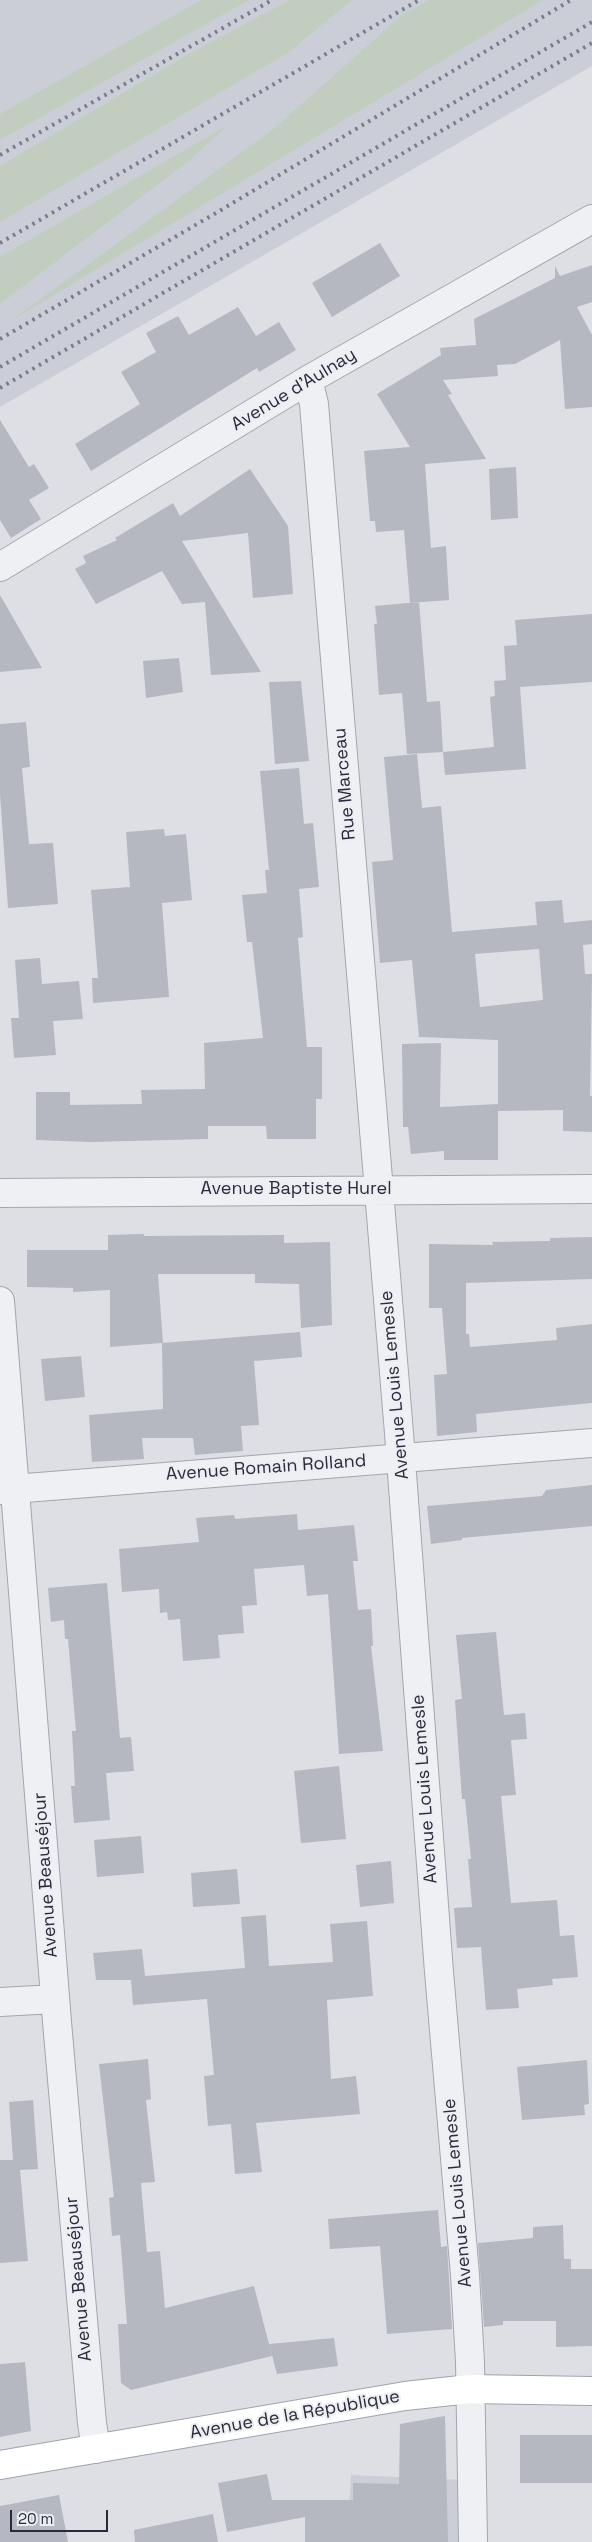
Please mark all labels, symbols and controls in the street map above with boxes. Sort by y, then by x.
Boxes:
street label: Avenue d'Aulnay [228,344,360,436]
street label: Rue Marceau [329,727,361,841]
street label: Avenue Baptiste Hurel [200,1178,392,1200]
street label: Avenue Louis Lemesle [376,1290,414,1480]
street label: Avenue Romain Rolland [165,1450,367,1486]
street label: Avenue Louis Lemesle [408,1694,442,1884]
street label: Avenue Beauséjour [29,1792,63,1958]
street label: Avenue Louis Lemesle [439,2098,477,2288]
street label: Avenue Beauséjour [61,2196,97,2362]
street label: Avenue de la République [188,2386,402,2444]
scale bar [12,2500,110,2532]
text: 20 m [18,2509,53,2528]

